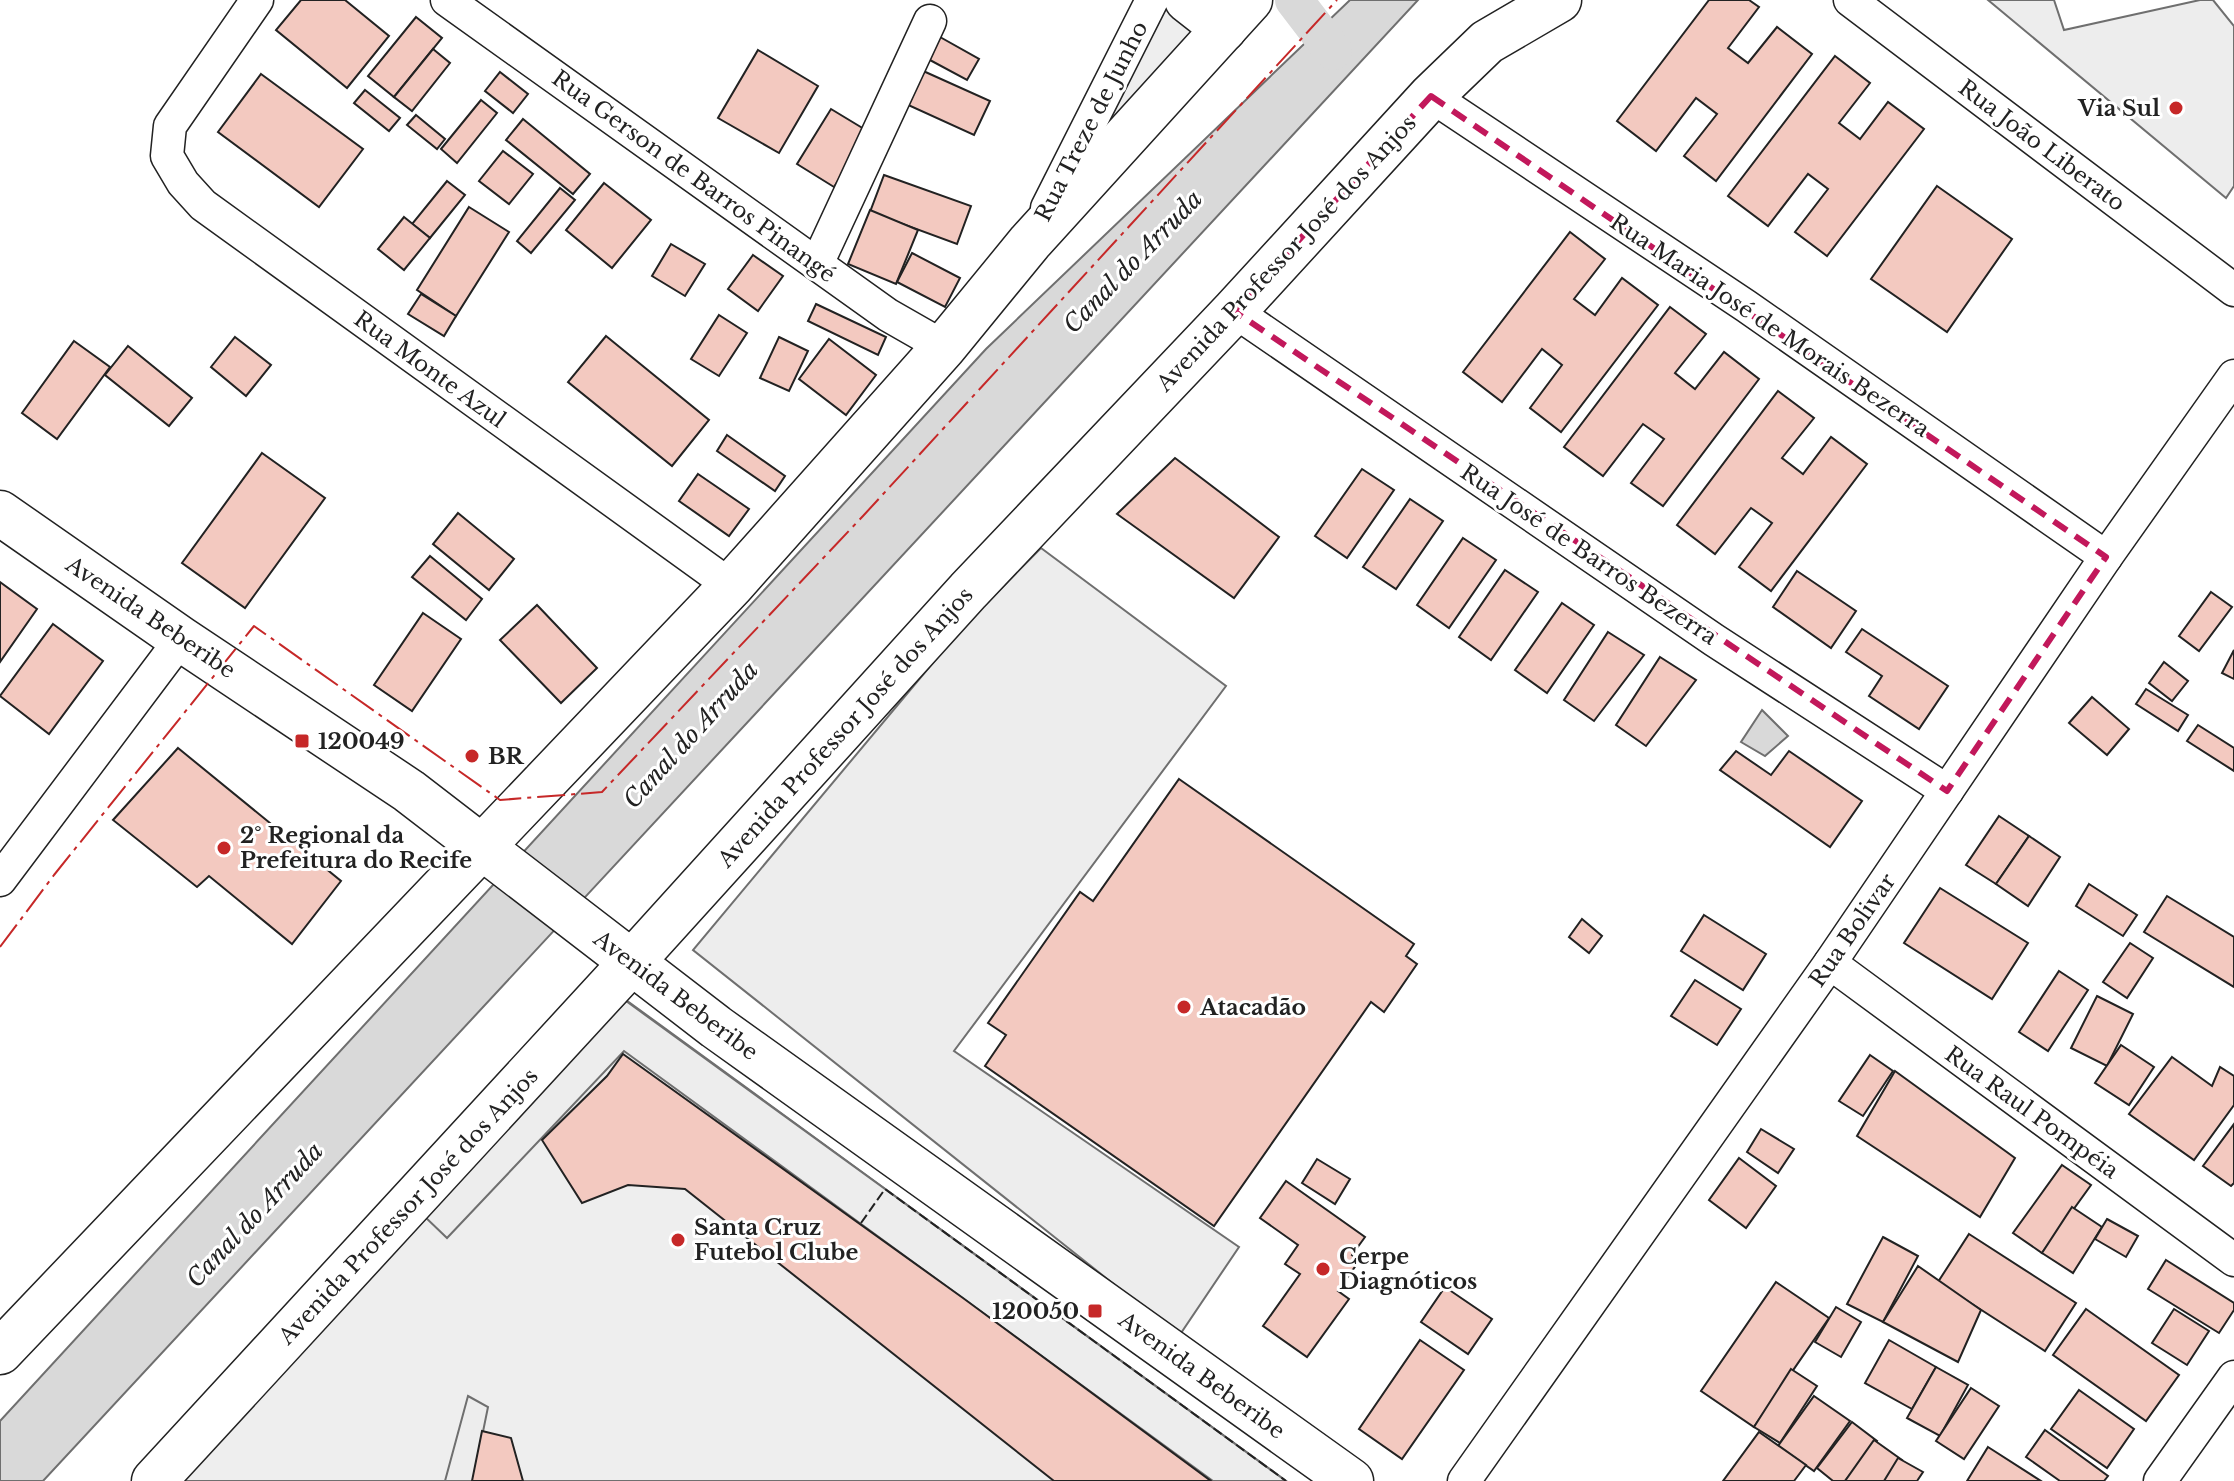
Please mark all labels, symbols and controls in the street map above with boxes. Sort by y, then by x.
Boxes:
street label: Rua Treze de Junho [1029,17,1154,226]
street label: Rua Gerson de Barros Pinangé [547,65,841,288]
street label: Rua João Liberato [1953,74,2130,217]
place label: Via Sul [2077,95,2160,122]
marker: Via Sul [2167,99,2185,117]
street label: Avenida Professor José dos Anjos [1150,110,1422,398]
water label: Canal do Arruda [1057,184,1208,339]
street label: Rua Maria José de Morais Bezerra [1605,208,1935,443]
street label: Rua Monte Azul [349,305,511,433]
street label: Rua José de Barros Bezerra [1455,458,1723,651]
street label: Avenida Beberibe [60,550,241,684]
street label: Avenida Professor José dos Anjos [712,582,979,874]
water label: Canal do Arruda [617,655,764,814]
place label: 120049 [318,728,405,755]
marker: 120049 [293,732,311,750]
place label: BR [488,743,525,770]
marker: BR [463,747,481,765]
place label: 2° Regional da Prefeitura do Recife [240,822,472,874]
marker: 2° Regional da Prefeitura do Recife [215,839,233,857]
street label: Rua Bolivar [1803,868,1902,992]
street label: Avenida Beberibe [588,924,763,1066]
place label: Atacadão [1199,994,1306,1021]
marker: Atacadão [1175,998,1193,1016]
street label: Rua Raul Pompéia [1940,1040,2124,1185]
street label: Avenida Professor José dos Anjos [272,1063,544,1351]
water label: Canal do Arruda [180,1136,329,1293]
place label: Santa Cruz Futebol Clube [694,1214,858,1266]
marker: Santa Cruz Futebol Clube [669,1231,687,1249]
place label: Cerpe Diagnóticos [1339,1243,1477,1295]
marker: Cerpe Diagnóticos [1314,1260,1332,1278]
place label: 120050 [992,1298,1079,1325]
marker: 120050 [1086,1302,1104,1320]
street label: Avenida Beberibe [1113,1306,1290,1445]

